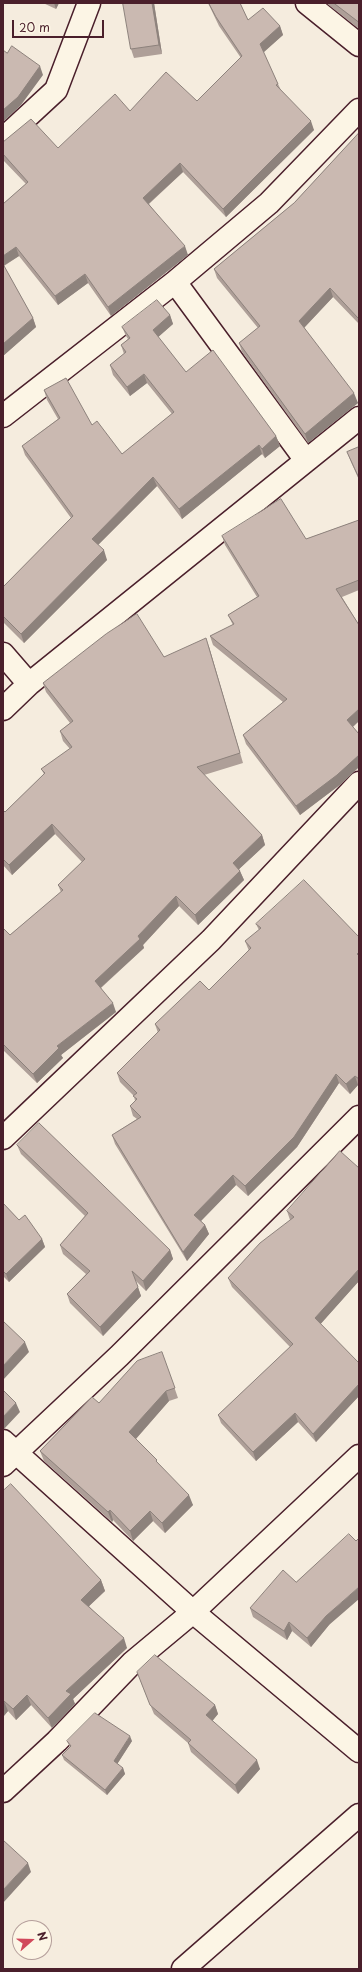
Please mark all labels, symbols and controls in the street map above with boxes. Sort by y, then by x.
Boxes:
scale bar [14,12,106,38]
text: 20 m [19,18,50,36]
north arrow [12,1920,52,1960]
text: N [33,1929,52,1943]

